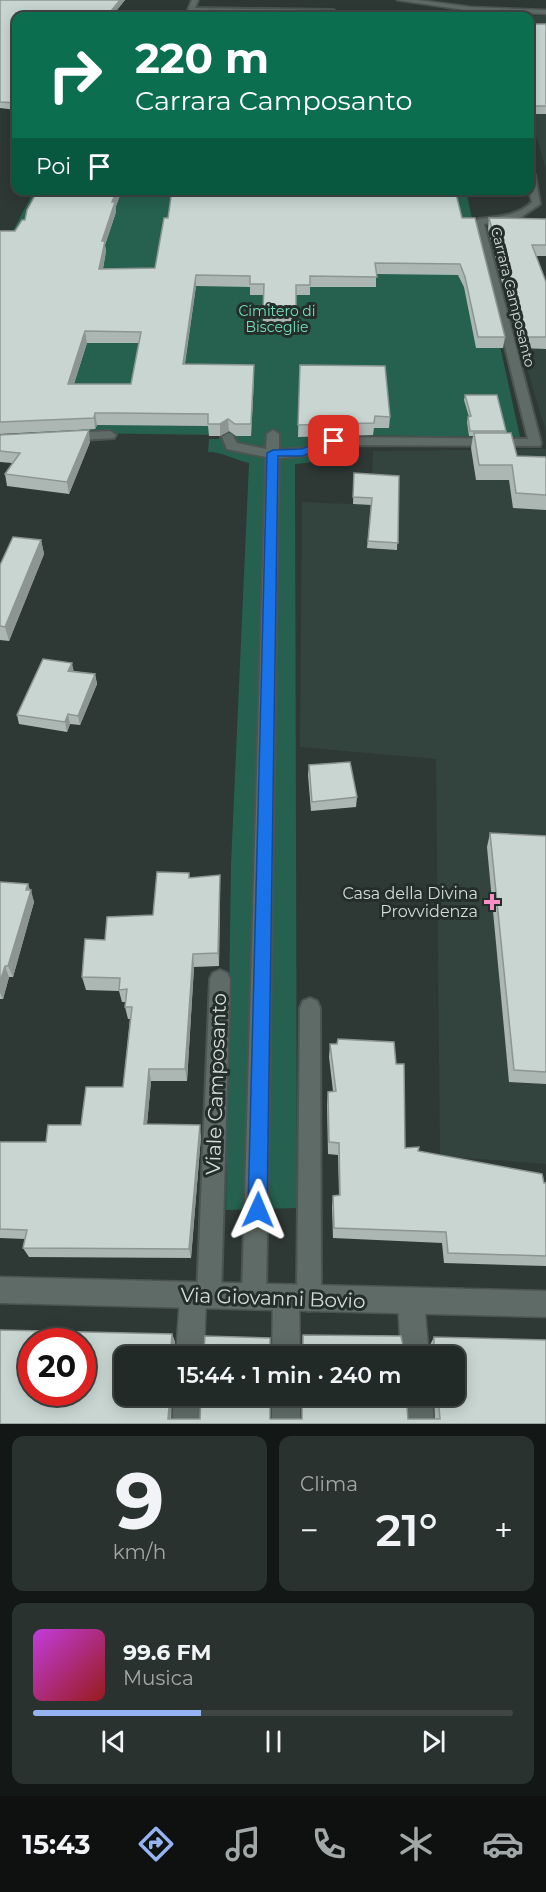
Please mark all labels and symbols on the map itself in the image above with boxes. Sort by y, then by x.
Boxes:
street label: Carrara Camposanto [487,225,539,369]
park label: Cimitero di Bisceglie [238,302,316,336]
pin [308,415,359,466]
place label: Casa della Divina Provvidenza [342,884,478,921]
marker: Casa della Divina Provvidenza [483,893,501,911]
street label: Viale Camposanto [201,993,231,1175]
position arrow [226,1178,290,1242]
street label: Via Giovanni Bovio [180,1283,366,1313]
speed limit sign: 20 [18,1328,96,1406]

